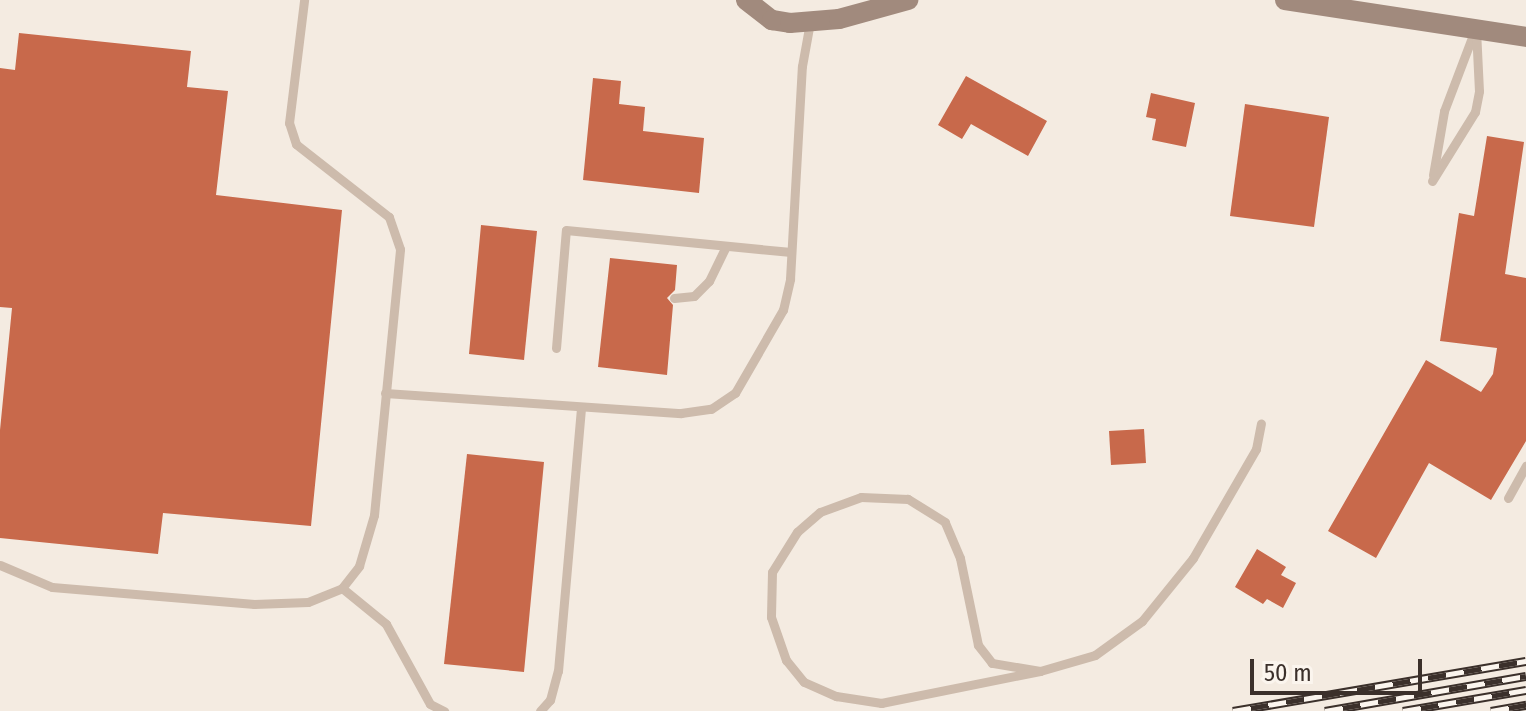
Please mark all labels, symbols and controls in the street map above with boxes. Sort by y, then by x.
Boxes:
scale bar [1254,643,1426,693]
text: 50 m [1264,659,1312,687]

